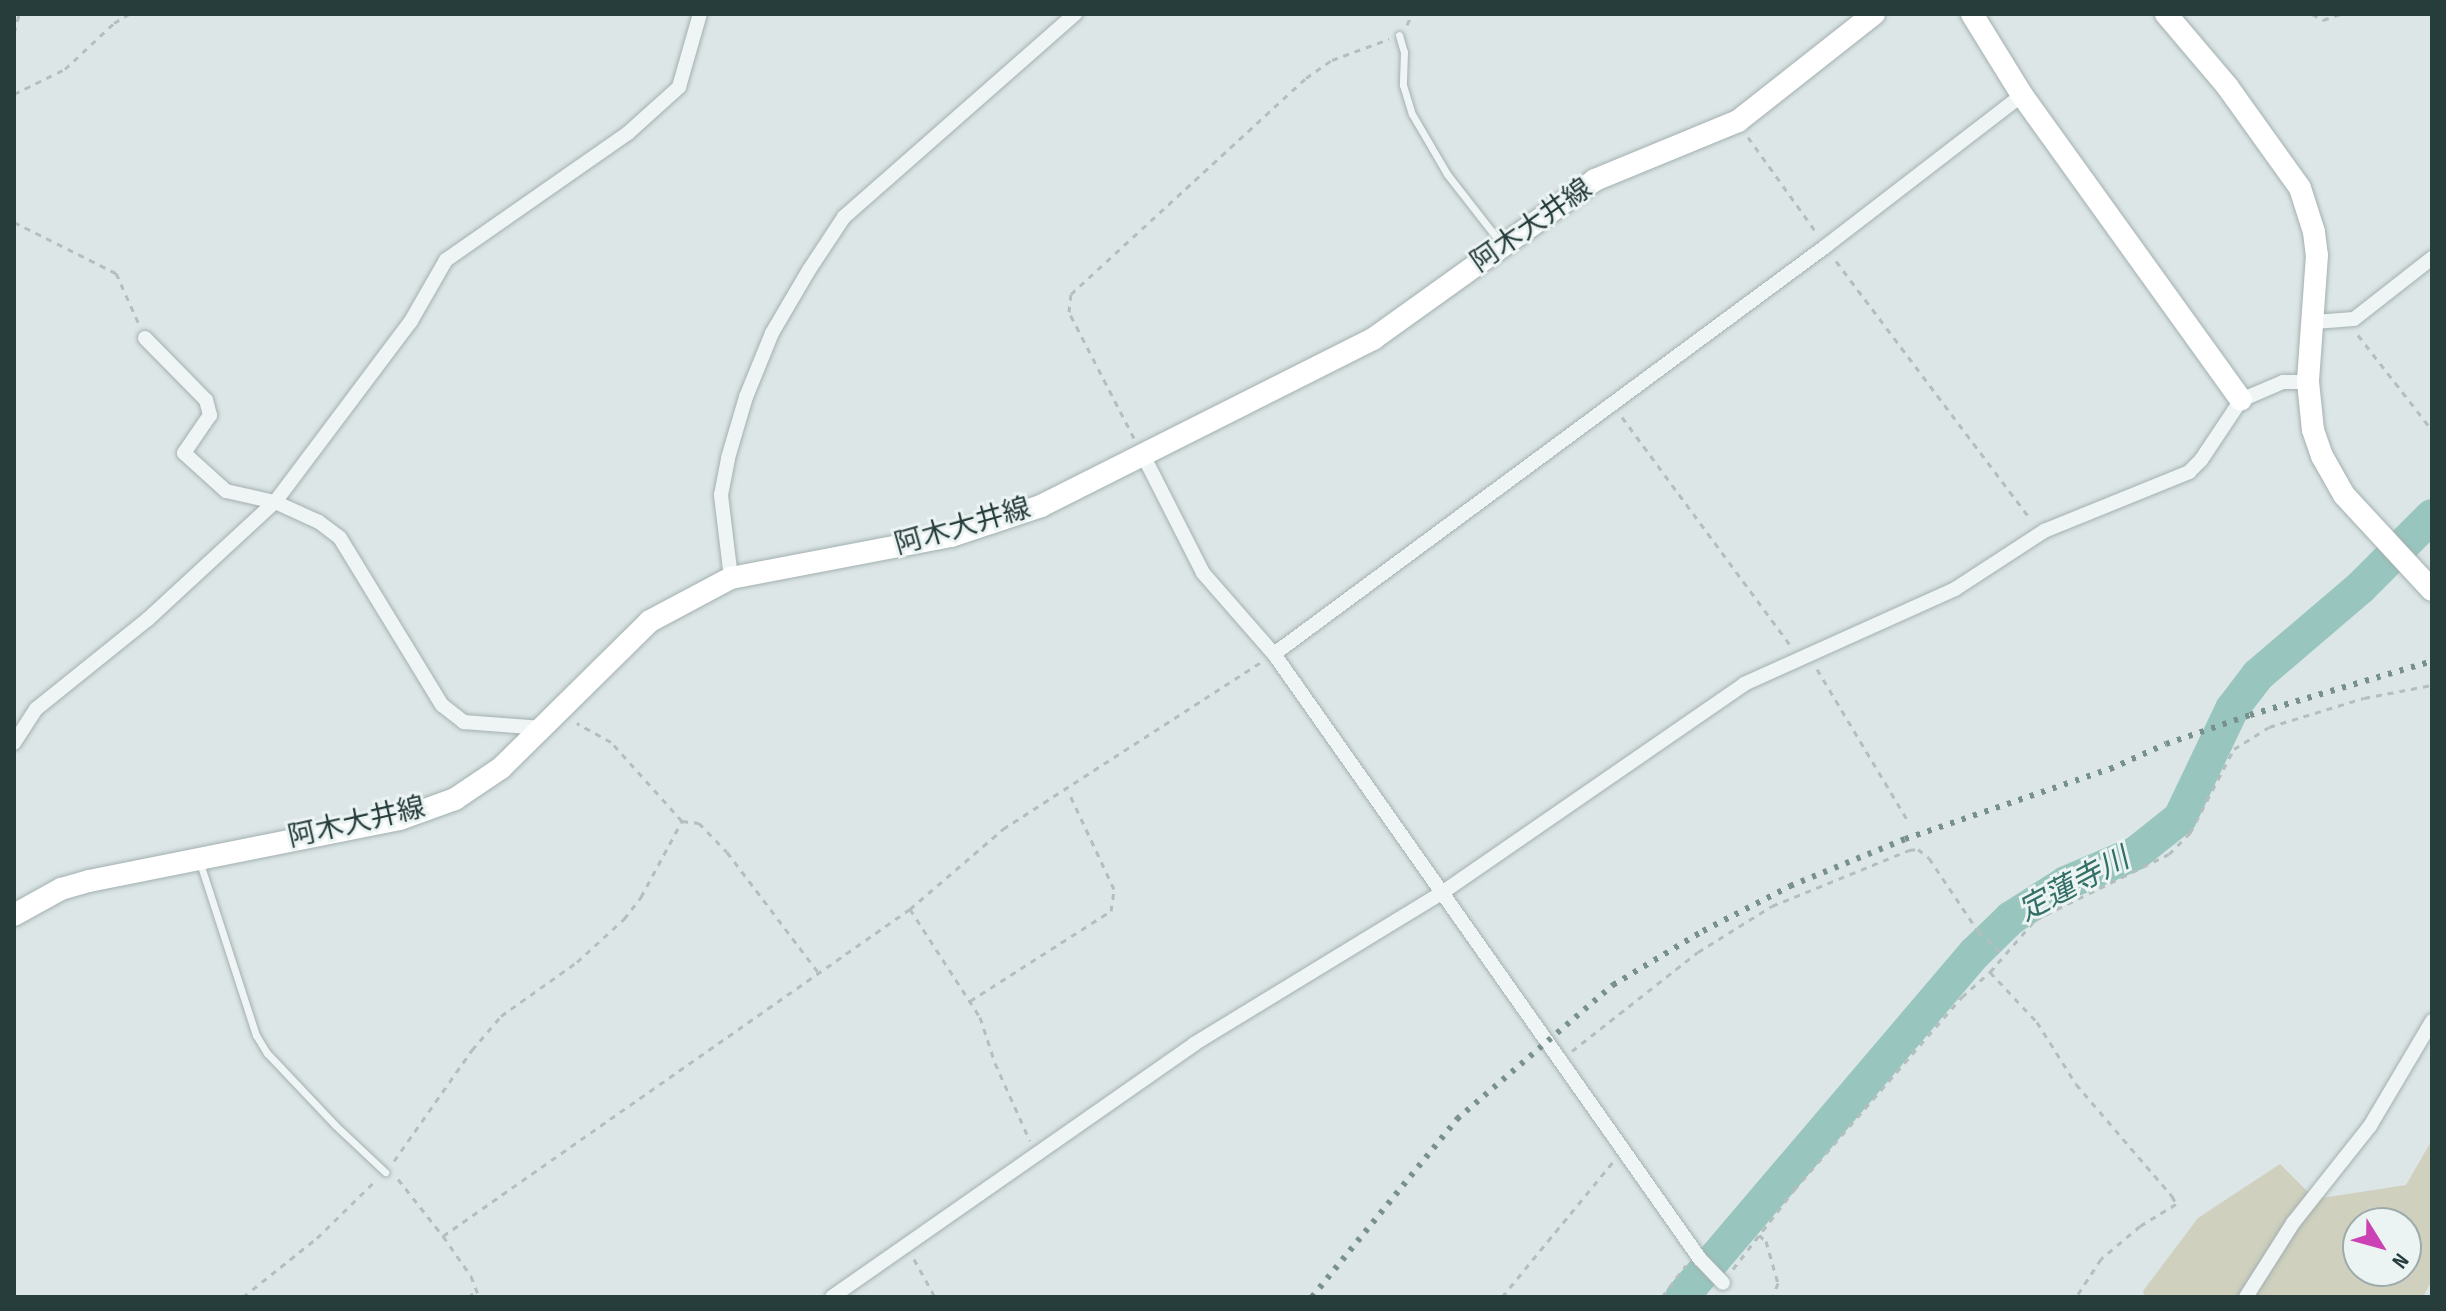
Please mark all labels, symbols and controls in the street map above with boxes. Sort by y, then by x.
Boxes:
street label: 阿木大井線 [1465,172,1599,280]
street label: 阿木大井線 [891,492,1035,562]
street label: 阿木大井線 [285,791,429,855]
water label: 定蓮寺川 [2013,841,2135,929]
north arrow [2342,1207,2422,1287]
text: N [2386,1248,2414,1273]

